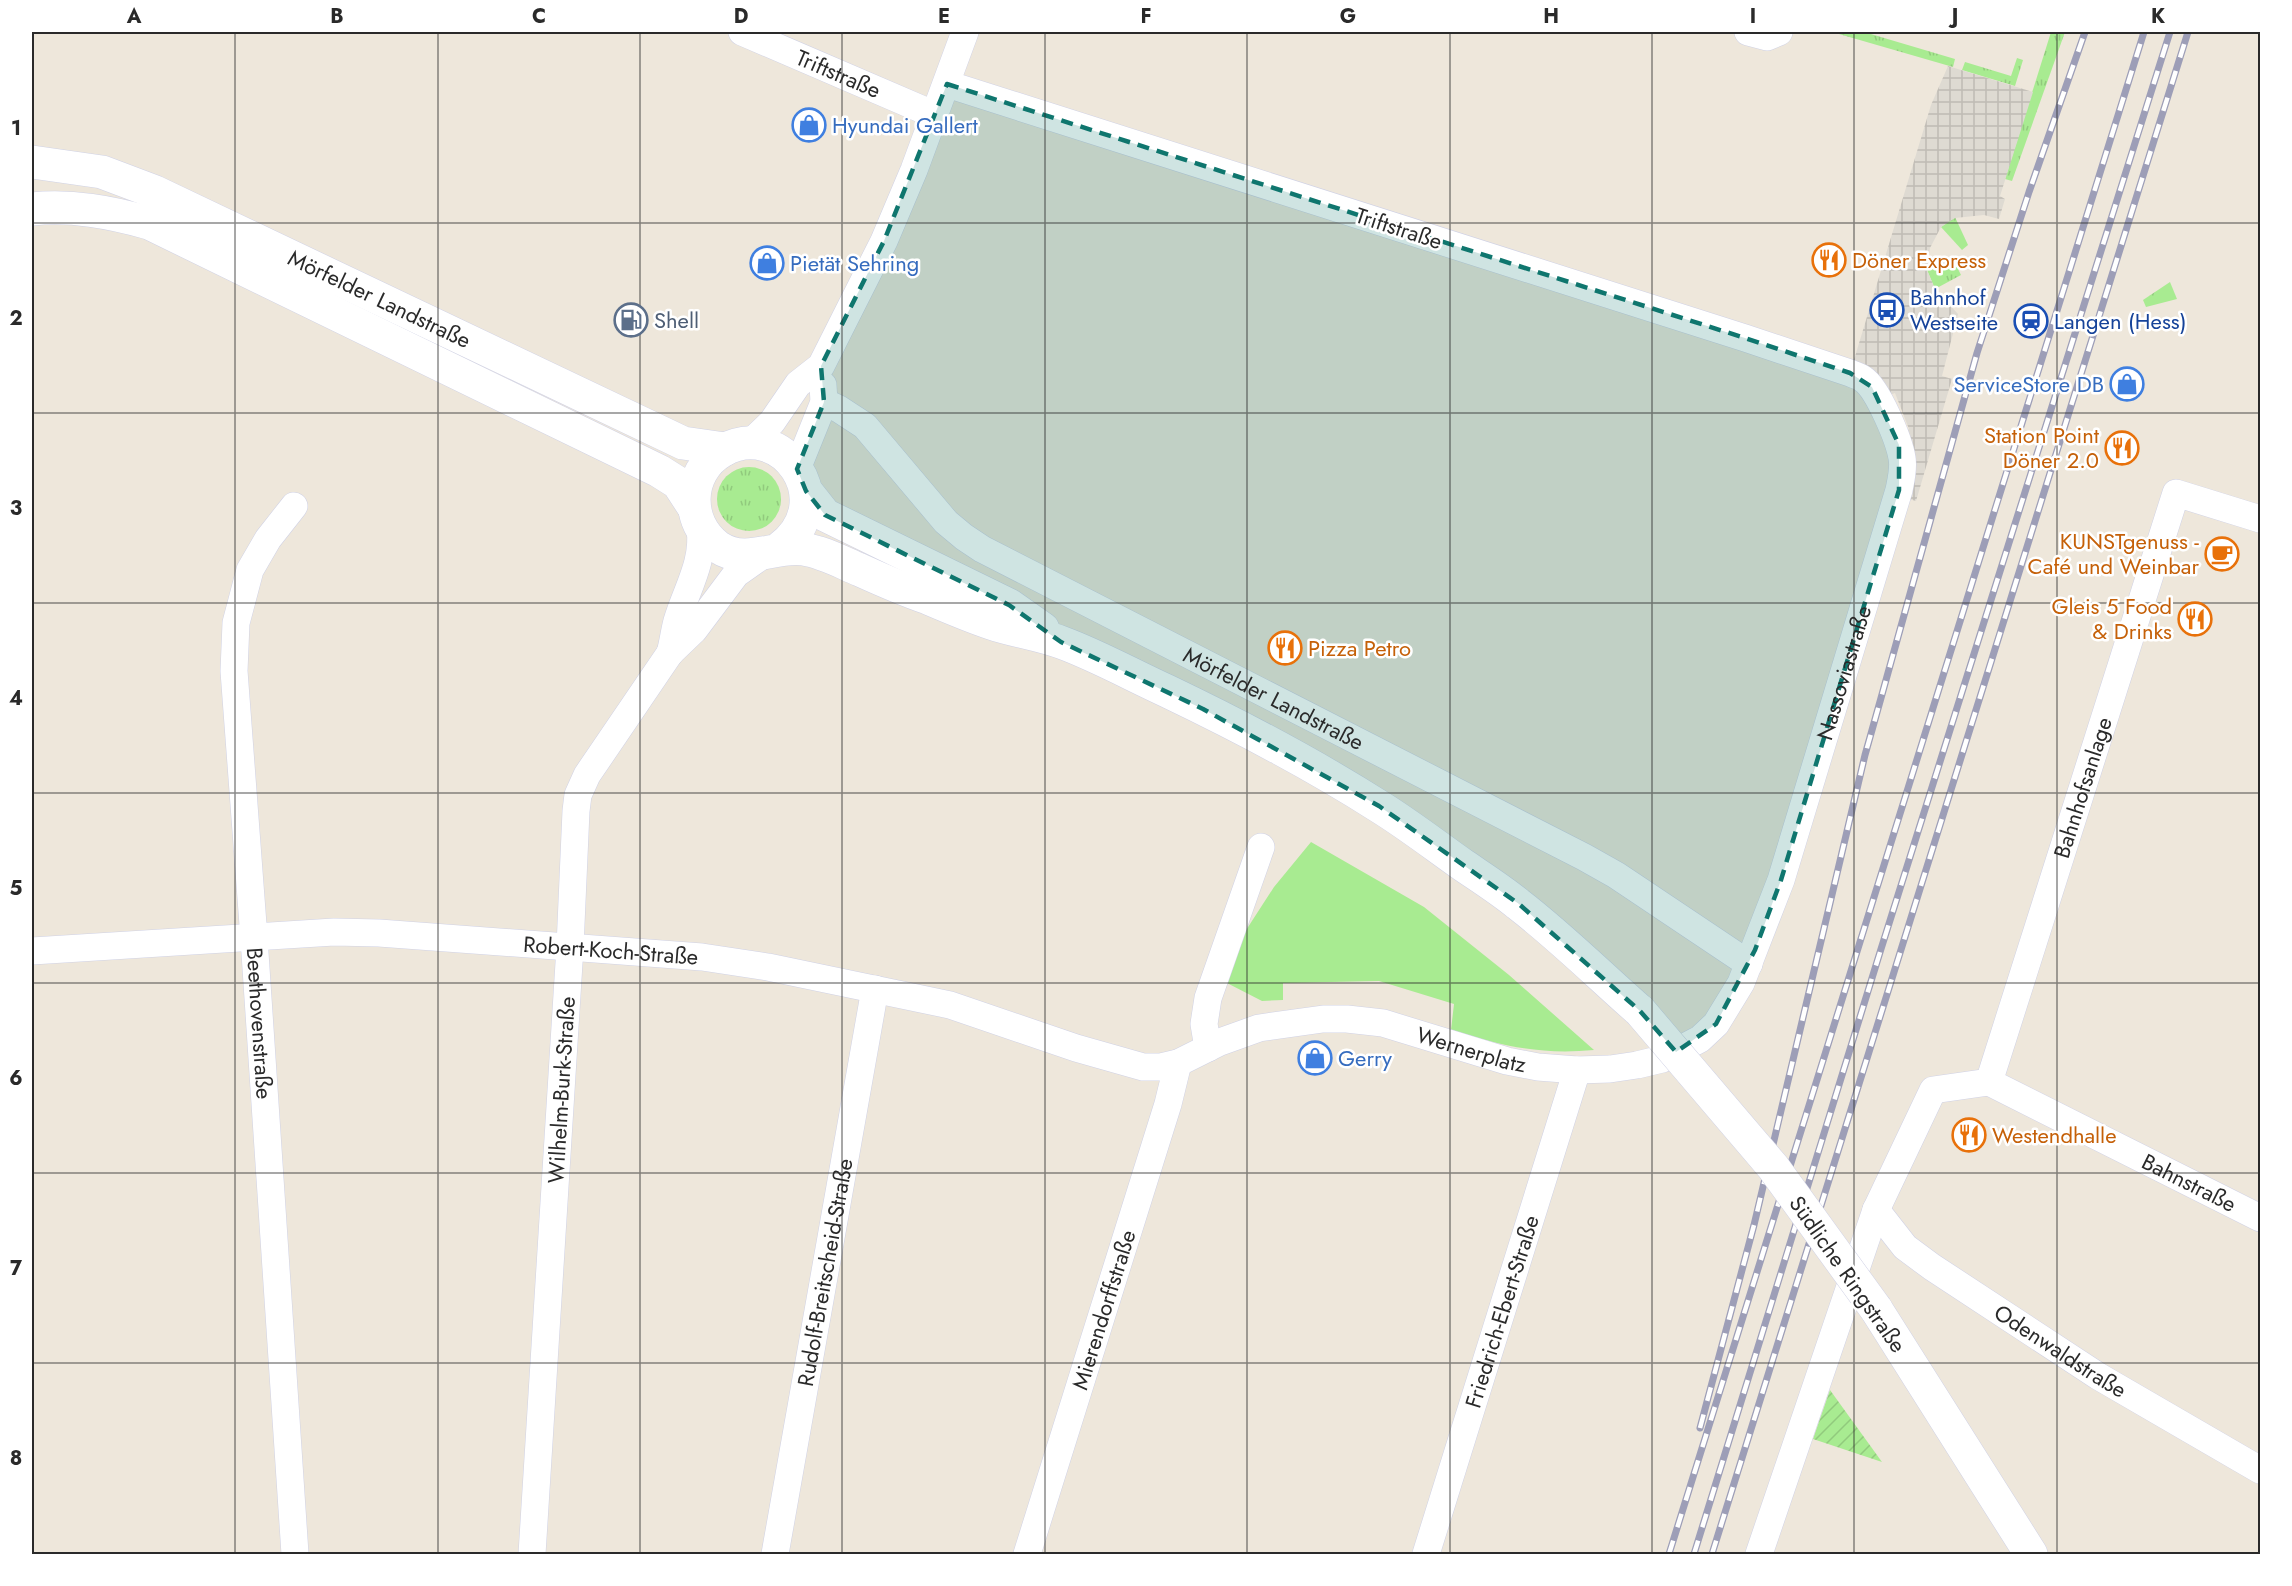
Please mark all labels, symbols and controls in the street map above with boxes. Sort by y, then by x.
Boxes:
text: A [126,2,142,31]
text: B [330,2,344,31]
text: C [532,2,546,31]
text: D [734,2,748,31]
text: E [938,2,950,31]
text: F [1140,2,1152,31]
text: G [1340,2,1356,31]
text: H [1543,2,1559,31]
text: I [1750,2,1756,31]
text: J [1948,2,1958,31]
text: K [2151,2,2165,31]
street label: Triftstraße [791,41,886,106]
shop icon: Hyundai Gallert [791,107,827,143]
place label: Hyundai Gallert [832,109,979,141]
text: 1 [11,114,21,143]
street label: Triftstraße [1352,199,1446,257]
street label: Mörfelder Landstraße [283,242,476,356]
restaurant icon: Döner Express [1811,242,1847,278]
place label: Döner Express [1852,244,1986,276]
shop icon: Pietät Sehring [749,245,785,281]
place label: Pietät Sehring [790,247,919,279]
place label: Bahnhof Westseite [1910,281,1998,338]
bus stop icon: Bahnhof Westseite [1869,292,1905,328]
fuel station icon: Shell [613,302,649,338]
station icon: Langen (Hess) [2013,303,2049,339]
text: 2 [9,304,23,333]
place label: Shell [654,304,699,336]
place label: Langen (Hess) [2054,305,2187,337]
shop icon: ServiceStore DB [2109,366,2145,402]
place label: ServiceStore DB [1953,368,2104,400]
place label: Station Point Döner 2.0 [1984,419,2100,476]
restaurant icon: Station Point Döner 2.0 [2104,430,2140,466]
text: 3 [10,494,22,523]
place label: KUNSTgenuss - Café und Weinbar [2028,525,2199,582]
cafe icon: KUNSTgenuss - Café und Weinbar [2204,536,2240,572]
place label: Gleis 5 Food & Drinks [2051,590,2172,647]
street label: Nassoviastraße [1808,601,1879,744]
restaurant icon: Gleis 5 Food & Drinks [2177,601,2213,637]
restaurant icon: Pizza Petro [1267,630,1303,666]
place label: Pizza Petro [1308,632,1411,664]
street label: Mörfelder Landstraße [1178,639,1370,758]
text: 4 [9,684,23,713]
street label: Bahnhofsanlage [2045,713,2120,862]
text: 5 [10,874,23,903]
street label: Robert-Koch-Straße [522,928,699,973]
street label: Beethovenstraße [239,947,281,1100]
street label: Wilhelm-Burk-Straße [539,995,583,1184]
street label: Wernerplatz [1413,1018,1529,1080]
shop icon: Gerry [1297,1040,1333,1076]
place label: Gerry [1338,1042,1392,1074]
text: 6 [9,1064,23,1093]
restaurant icon: Westendhalle [1951,1117,1987,1153]
place label: Westendhalle [1992,1119,2117,1151]
street label: Bahnstraße [2136,1145,2242,1220]
street label: Rudolf-Breitscheid-Straße [789,1156,861,1389]
street label: Südliche Ringstraße [1782,1189,1914,1359]
street label: Friedrich-Ebert-Straße [1457,1211,1547,1412]
street label: Mierendorffstraße [1063,1226,1144,1394]
text: 7 [10,1254,23,1283]
street label: Odenwaldstraße [1988,1296,2133,1405]
text: 8 [10,1444,22,1473]

